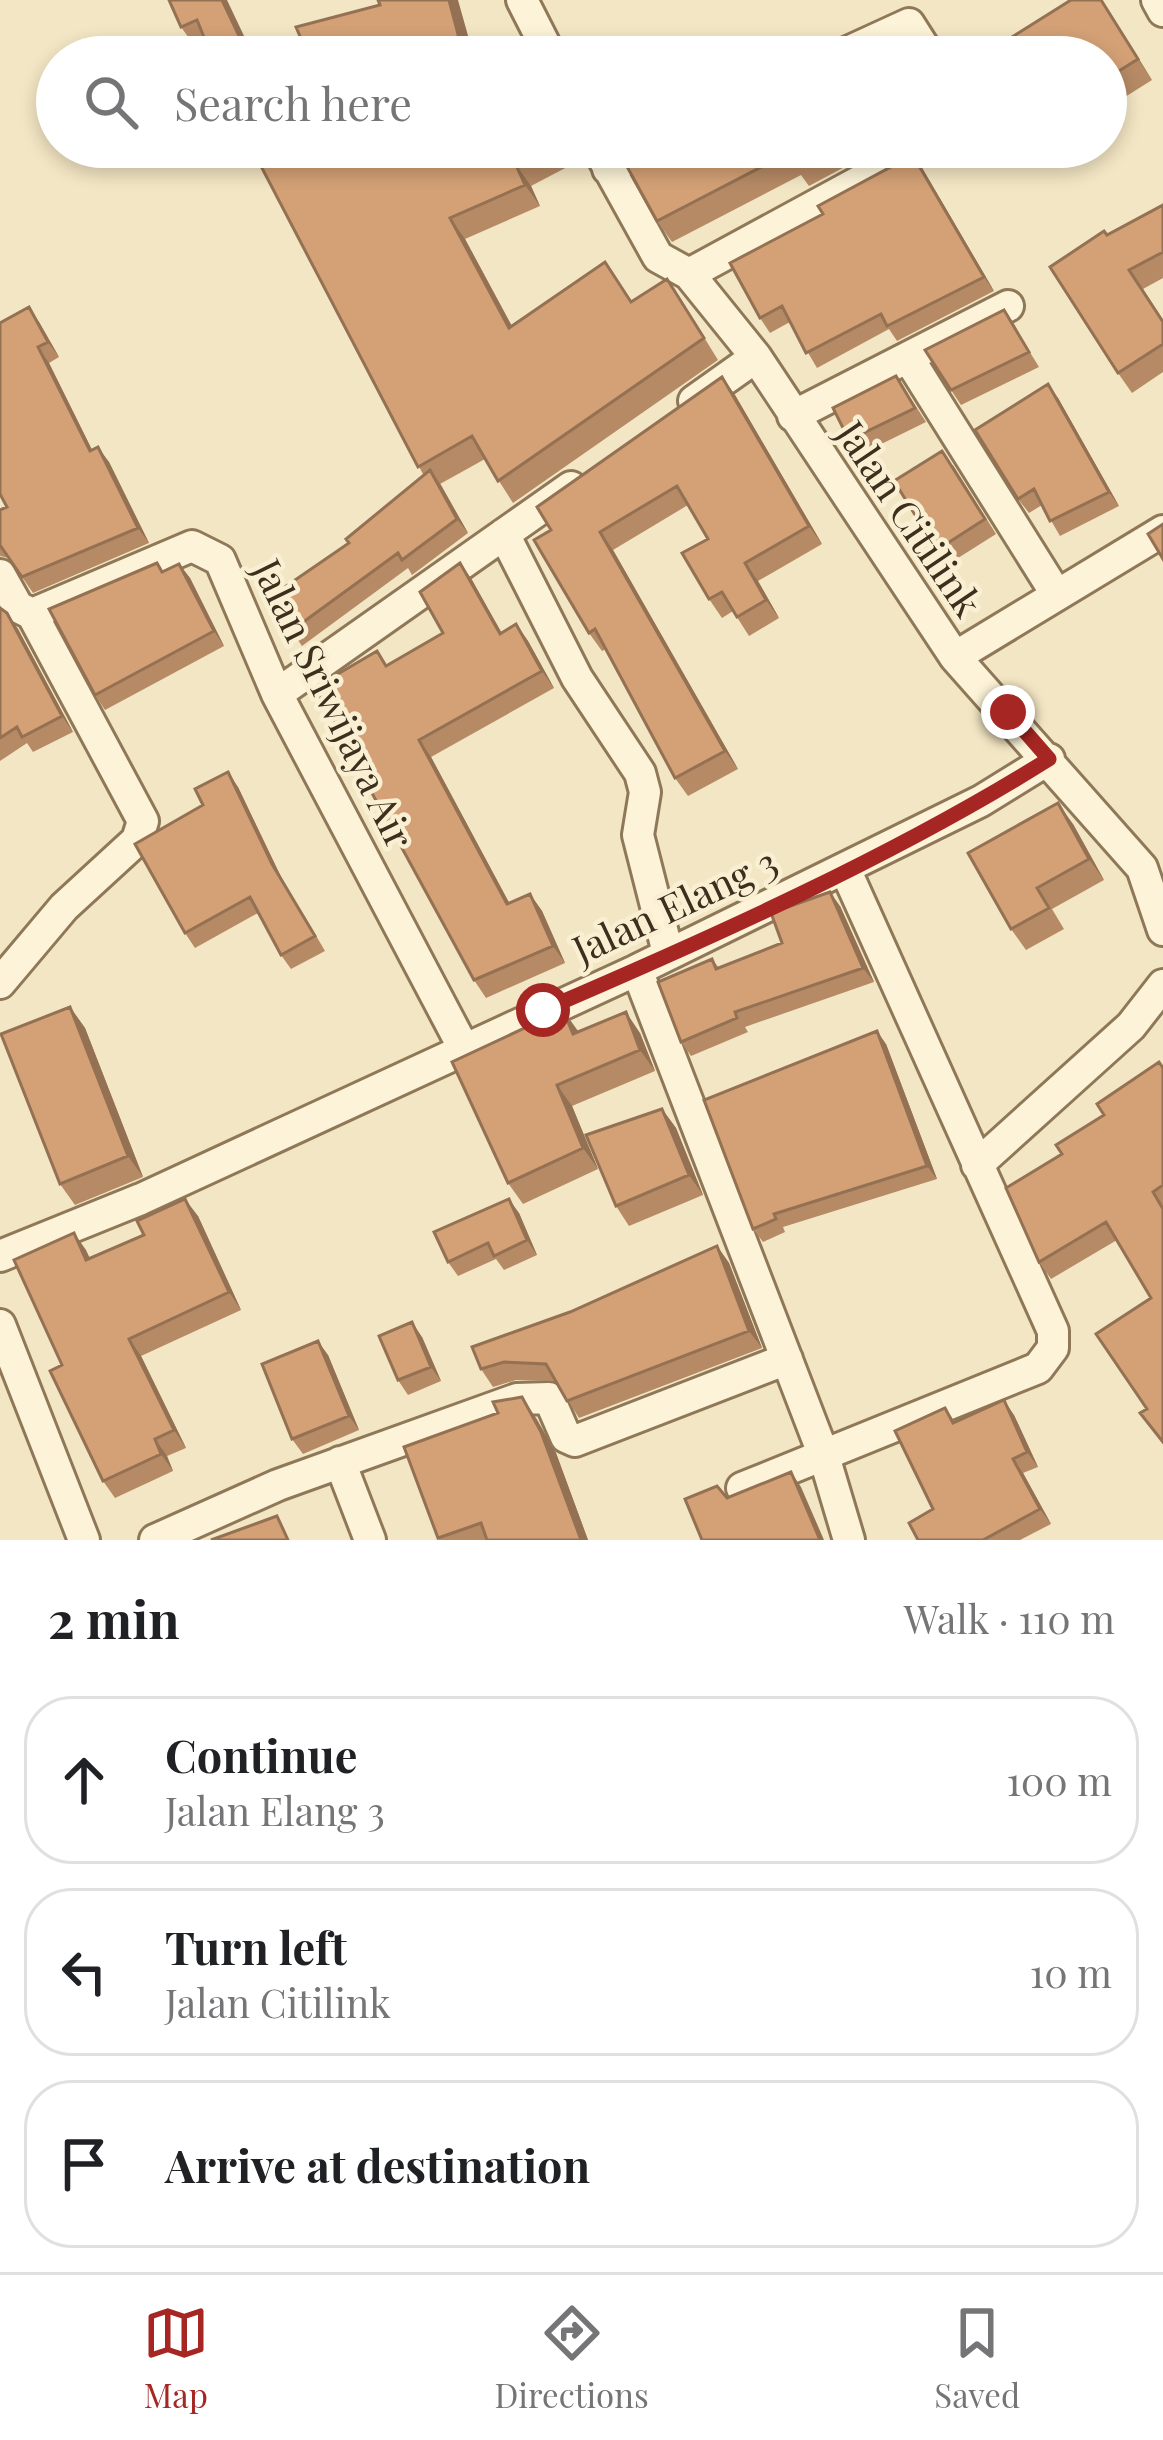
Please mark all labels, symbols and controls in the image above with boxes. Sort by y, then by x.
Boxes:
search box [36,36,1127,168]
icon: search [78,69,144,135]
text: Search here [174,72,412,132]
street label: Jalan Citilink [825,409,996,626]
street label: Jalan Sriwijaya Air [242,549,427,856]
route end [981,685,1035,739]
street label: Jalan Elang 3 [563,834,785,975]
route start [516,983,570,1037]
text: 2 min [48,1584,180,1652]
text: Walk · 110 m [904,1592,1115,1644]
text: Continue [165,1724,357,1784]
icon: ahead [51,1747,117,1813]
text: 100 m [1006,1754,1112,1806]
text: Jalan Elang 3 [165,1784,385,1836]
text: Turn left [165,1916,347,1976]
icon: left [51,1939,117,2005]
text: 10 m [1030,1946,1112,1998]
text: Jalan Citilink [165,1976,391,2028]
icon: arrive [51,2131,117,2197]
text: Arrive at destination [165,2134,590,2194]
tab: Map [143,2300,209,2416]
tab: Directions [494,2300,649,2416]
tab: Saved [934,2300,1020,2416]

